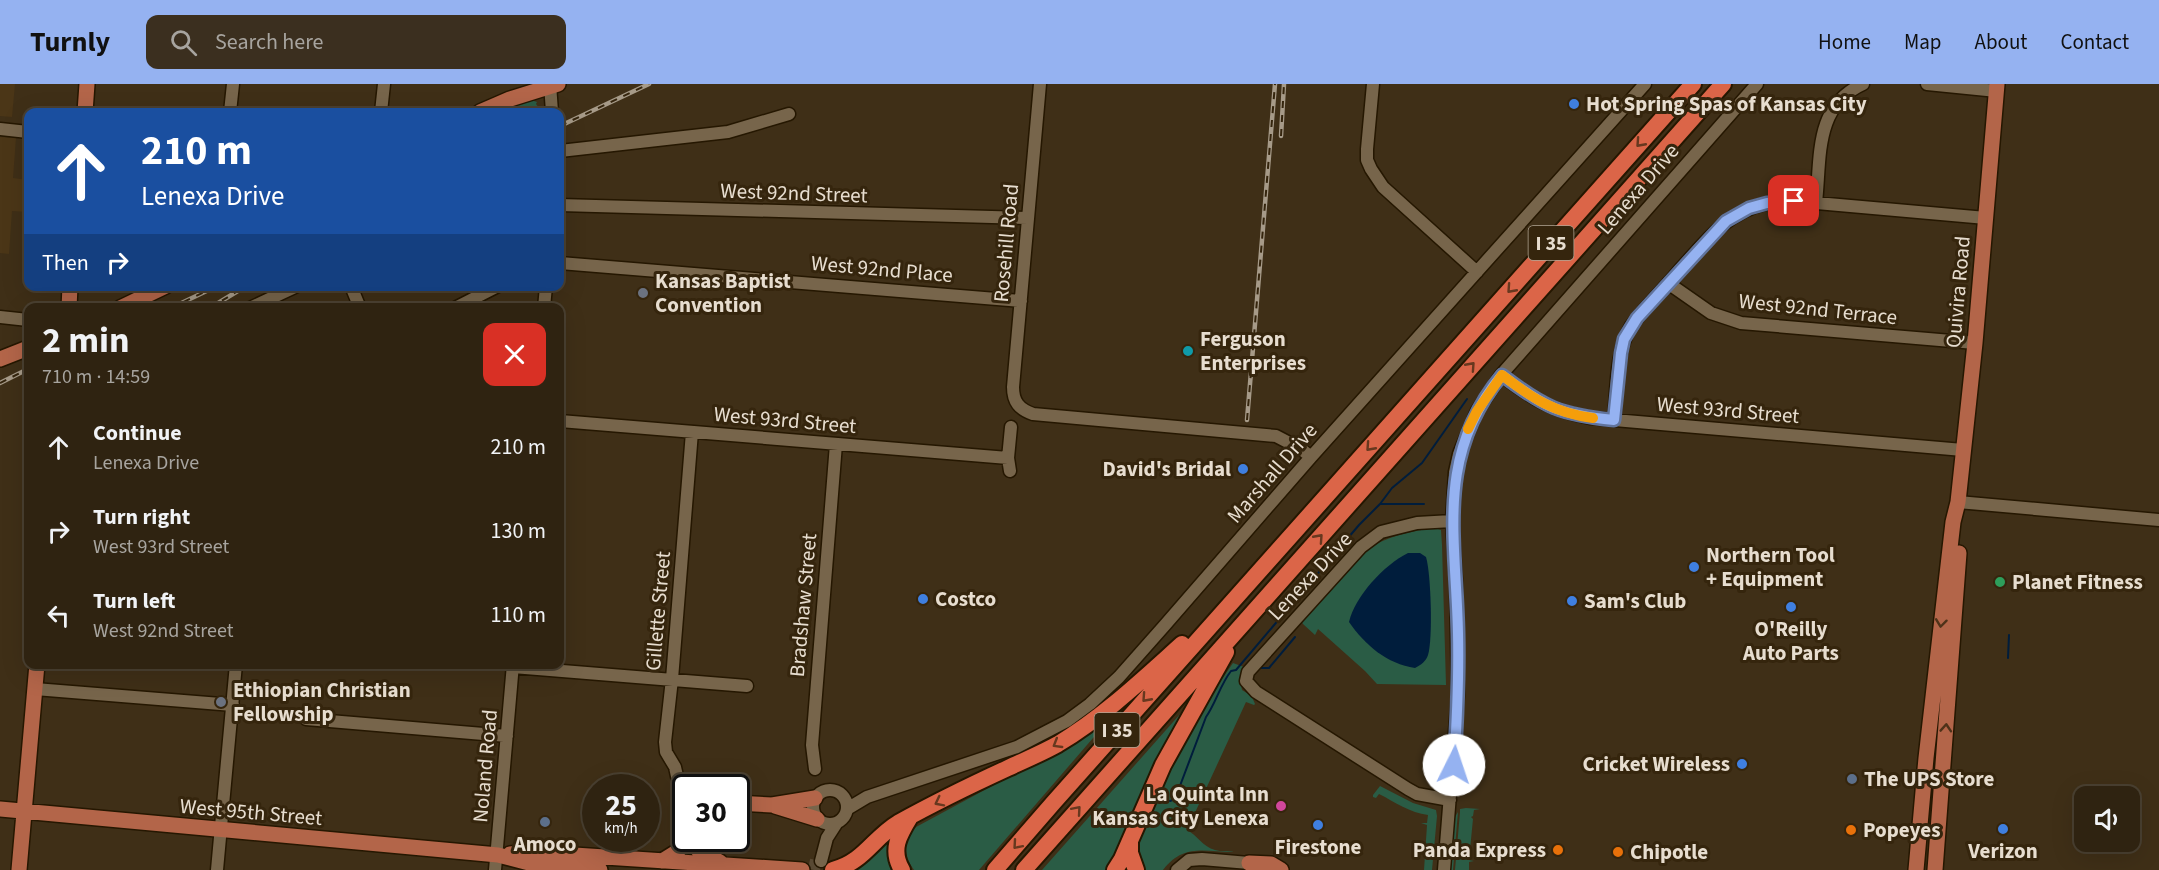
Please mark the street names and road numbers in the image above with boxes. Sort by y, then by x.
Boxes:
street label: Lenexa Drive [1590,137,1686,241]
street label: West 92nd Street [720,175,868,211]
street label: Rosehill Road [986,182,1026,304]
road number: I 35 [1528,226,1574,260]
street label: Quivira Road [1938,235,1978,349]
street label: West 92nd Place [810,248,954,290]
street label: West 92nd Terrace [1737,286,1899,332]
street label: West 93rd Street [1655,389,1801,431]
street label: West 93rd Street [712,399,858,441]
street label: Marshall Drive [1220,416,1324,530]
street label: Lenexa Drive [1261,525,1359,627]
street label: Bradshaw Street [782,532,824,678]
street label: Gillette Street [638,550,678,672]
street label: Noland Road [465,708,505,824]
road number: I 35 [1094,713,1140,747]
street label: West 95th Street [179,791,323,833]

